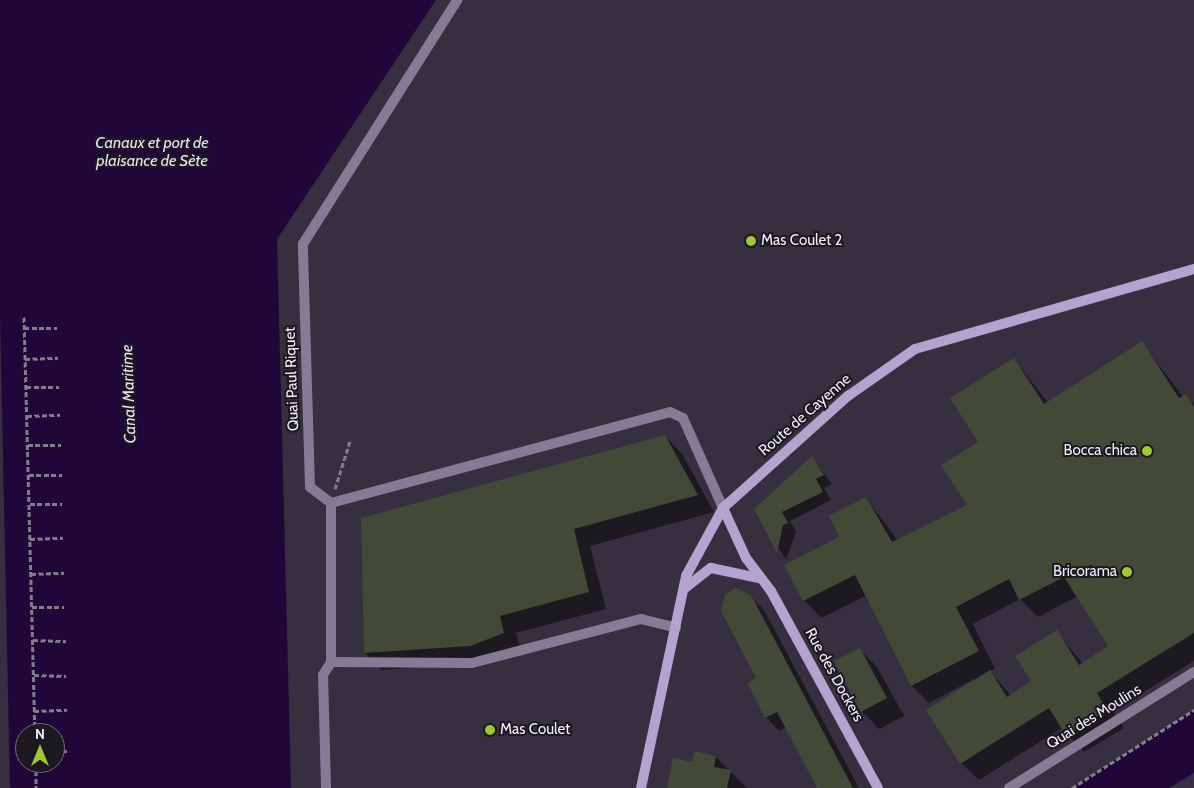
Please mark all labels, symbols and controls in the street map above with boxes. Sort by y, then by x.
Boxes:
water label: Canaux et port de plaisance de Sète [95,133,209,171]
place label: Mas Coulet 2 [761,232,842,250]
marker: Mas Coulet 2 [745,235,757,247]
street label: Quai Paul Riquet [281,326,303,432]
water label: Canal Maritime [118,344,140,444]
street label: Route de Cayenne [755,370,855,460]
place label: Bocca chica [1064,442,1137,460]
marker: Bocca chica [1141,445,1153,457]
place label: Bricorama [1053,563,1117,581]
marker: Bricorama [1121,566,1133,578]
street label: Rue des Dockers [801,625,867,725]
street label: Quai des Moulins [1043,681,1145,753]
place label: Mas Coulet [500,721,570,739]
north arrow [15,723,65,773]
marker: Mas Coulet [484,724,496,736]
text: N [35,725,45,743]

